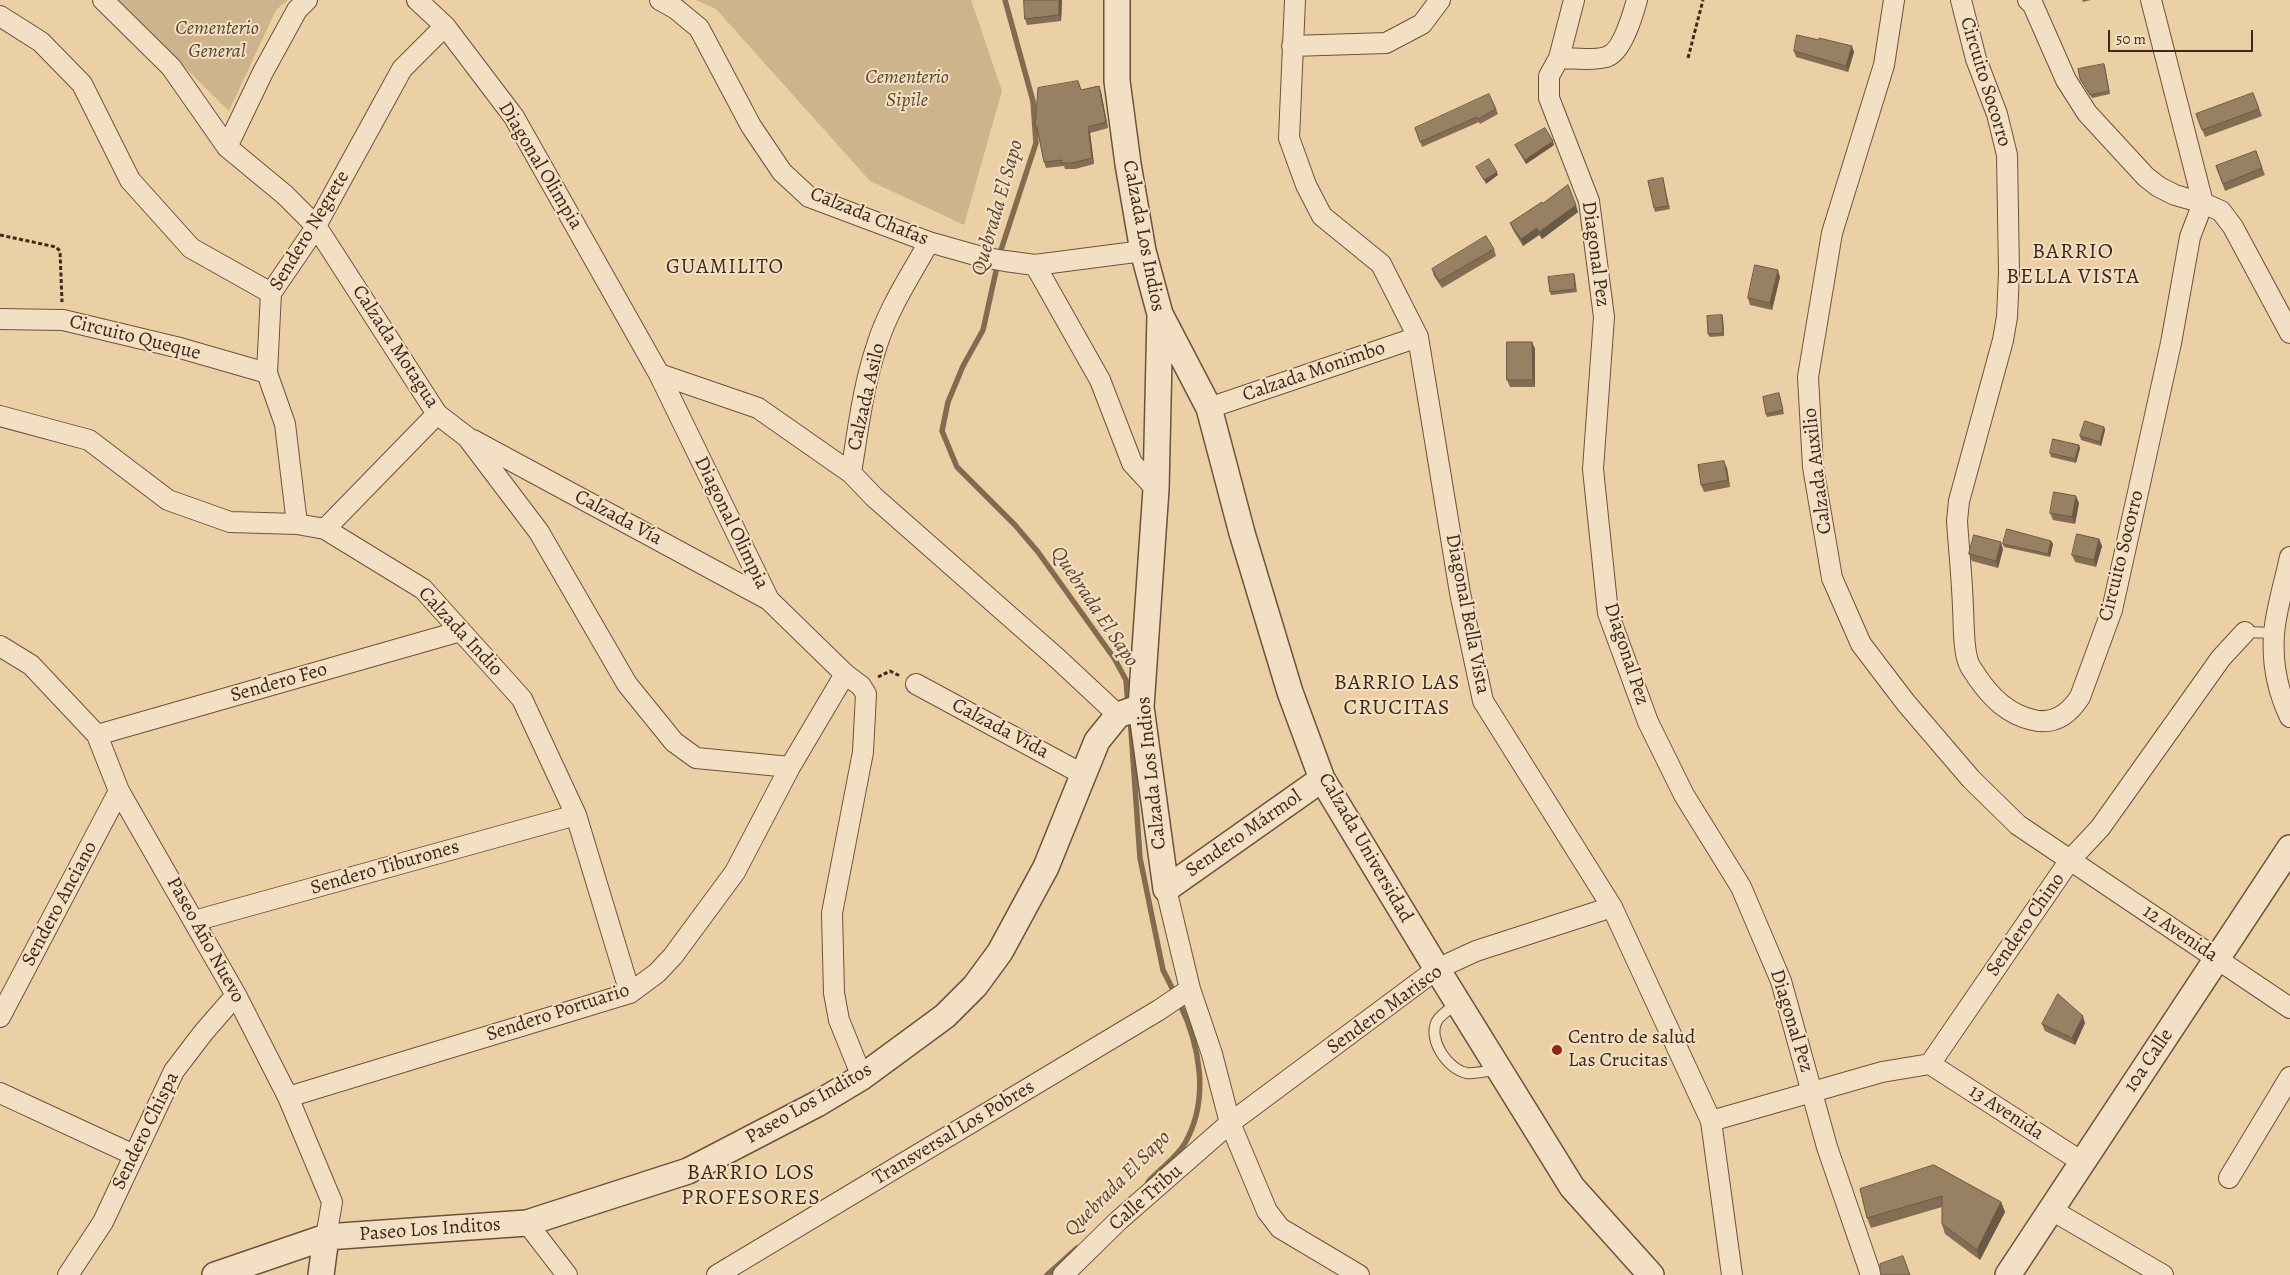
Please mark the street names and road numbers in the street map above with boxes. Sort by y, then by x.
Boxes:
street label: Circuito Socorro [1954,14,2016,150]
street label: Diagonal Olimpia [492,98,588,234]
street label: Calzada Los Indios [1117,158,1169,314]
street label: Sendero Negrete [265,167,355,295]
street label: Calzada Chafas [806,182,932,252]
street label: Diagonal Pez [1576,200,1614,308]
street label: Calzada Motagua [346,281,444,413]
street label: Circuito Queque [67,310,203,366]
street label: Calzada Monimbo [1240,336,1388,408]
street label: Calzada Asilo [843,341,891,453]
street label: Calzada Auxilio [1798,407,1838,535]
street label: Diagonal Olimpia [689,453,773,593]
street label: Calzada Vía [570,485,666,551]
street label: Circuito Socorro [2094,488,2150,624]
street label: Diagonal Bella Vista [1440,532,1494,696]
street label: Calzada Indio [412,582,508,682]
street label: Diagonal Pez [1598,600,1654,708]
street label: Sendero Feo [228,658,330,708]
street label: Calzada Vida [947,693,1053,765]
street label: Calzada Los Indios [1132,695,1172,851]
street label: Calzada Universidad [1312,769,1418,927]
street label: Sendero Mármol [1181,785,1307,883]
street label: Sendero Tiburones [308,835,462,901]
street label: Sendero Anciano [17,838,103,970]
street label: Sendero Chino [1981,869,2071,981]
street label: Paseo Año Nuevo [161,873,249,1007]
street label: 12 Avenida [2138,900,2222,968]
street label: Sendero Marisco [1323,960,1447,1060]
street label: Diagonal Pez [1764,967,1818,1075]
street label: Sendero Portuario [483,979,633,1047]
street label: 10a Calle [2119,1025,2179,1097]
street label: Paseo Los Inditos [742,1058,876,1150]
street label: Sendero Chispa [107,1068,185,1194]
street label: Transversal Los Pobres [869,1075,1039,1191]
street label: 13 Avenida [1964,1080,2048,1146]
street label: Calle Tribu [1104,1160,1188,1236]
street label: Paseo Los Inditos [358,1213,502,1247]

